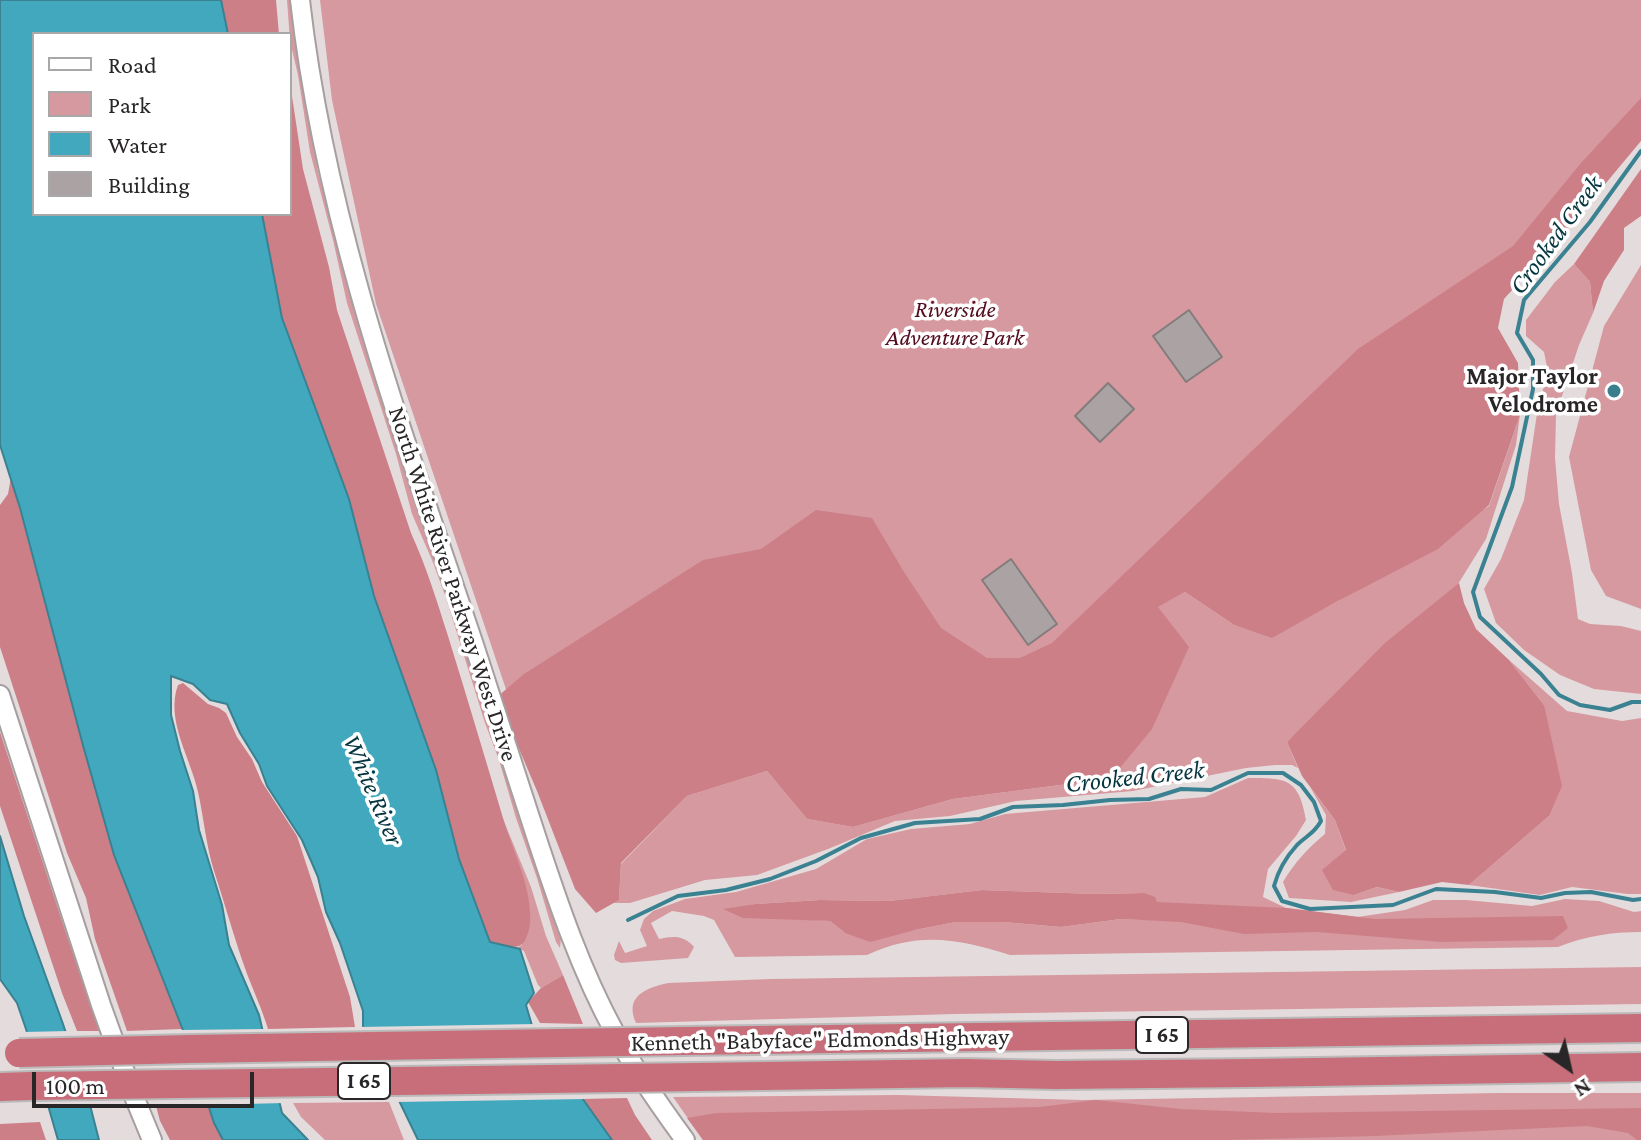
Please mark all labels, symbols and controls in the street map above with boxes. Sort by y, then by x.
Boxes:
legend [32,32,292,216]
text: Road [108,51,157,78]
text: Park [108,91,151,118]
text: Water [108,131,167,158]
water label: Crooked Creek [1502,170,1610,300]
text: Building [108,171,190,198]
park label: Riverside Adventure Park [886,296,1024,352]
place label: Major Taylor Velodrome [1466,363,1598,419]
marker: Major Taylor Velodrome [1605,382,1623,400]
street label: North White River Parkway West Drive [382,403,524,765]
water label: White River [336,730,410,850]
water label: Crooked Creek [1064,754,1206,800]
road number: I 65 [1136,1017,1188,1053]
street label: Kenneth "Babyface" Edmonds Highway [631,1022,1009,1058]
north arrow [1529,1028,1609,1108]
scale bar [36,1056,258,1106]
road number: I 65 [338,1063,390,1099]
text: 100 m [46,1072,105,1099]
text: N [1569,1074,1596,1103]

